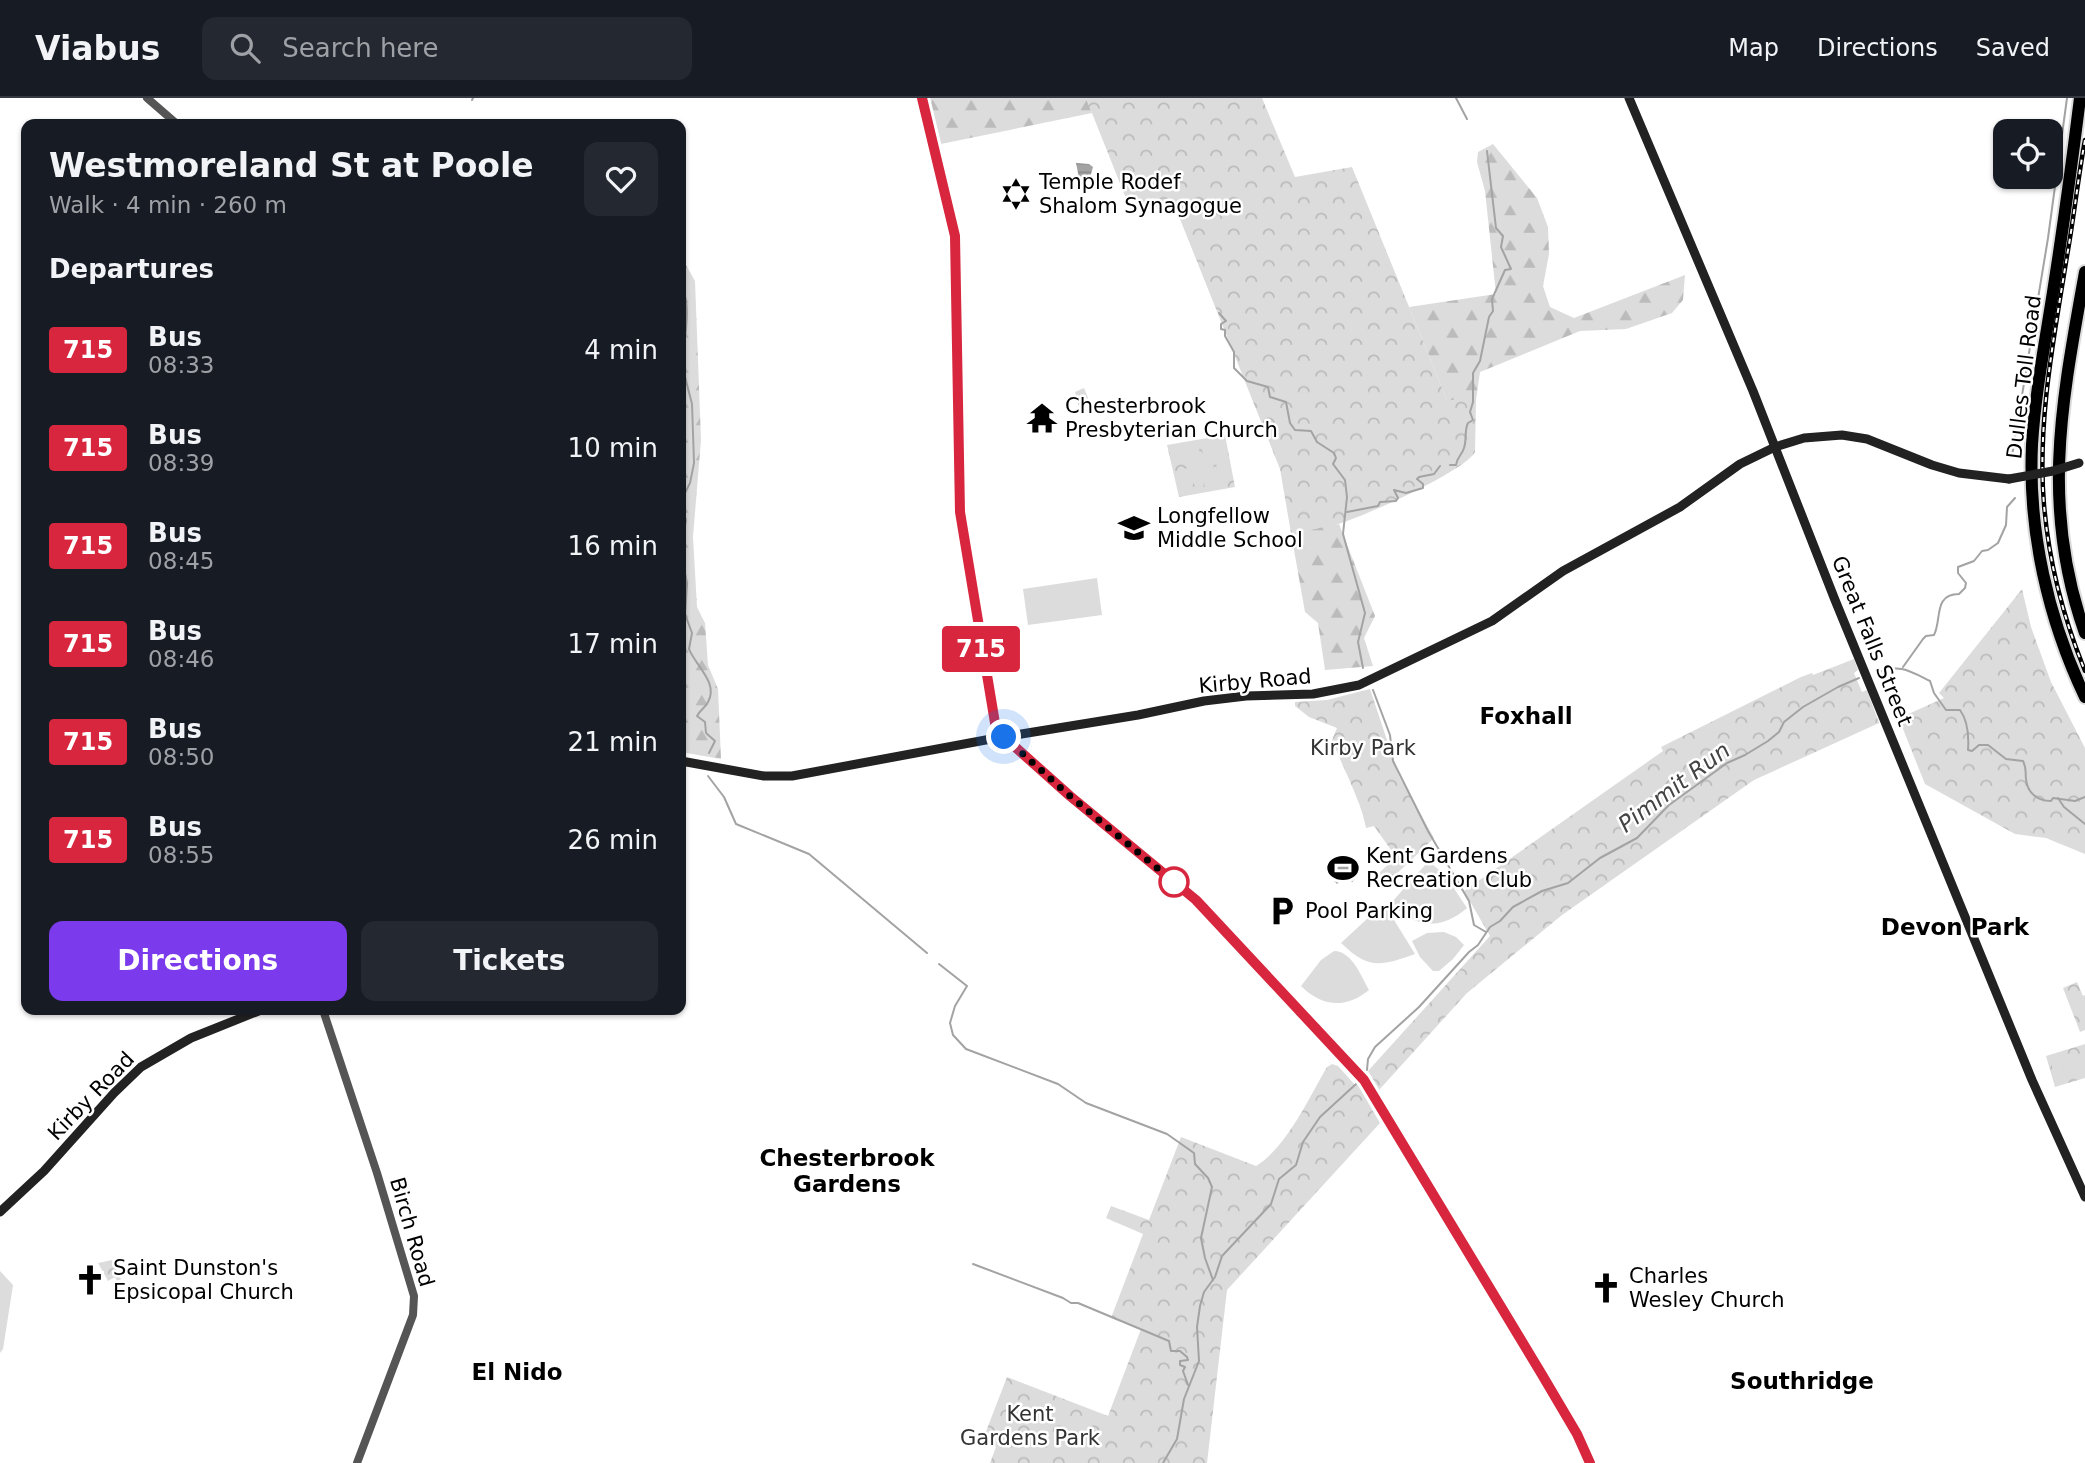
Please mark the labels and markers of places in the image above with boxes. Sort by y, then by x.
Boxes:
place label: Temple Rodef Shalom Synagogue [1038,170,1242,218]
synagogue icon: Temple Rodef Shalom Synagogue [999,177,1033,211]
place label: Chesterbrook Presbyterian Church [1065,394,1278,442]
temple icon: Chesterbrook Presbyterian Church [1025,401,1059,435]
place label: Longfellow Middle School [1157,504,1303,552]
school or university icon: Longfellow Middle School [1117,511,1151,545]
place label: Kent Gardens Recreation Club [1366,844,1532,892]
sports icon: Kent Gardens Recreation Club [1326,851,1360,885]
unlabelled marker [1159,867,1189,897]
parking icon: Pool Parking [1265,894,1299,928]
place label: Pool Parking [1305,899,1433,923]
place label: Saint Dunston's Epsicopal Church [113,1256,294,1304]
church icon: Saint Dunston's Epsicopal Church [73,1263,107,1297]
place label: Charles Wesley Church [1629,1264,1785,1312]
church icon: Charles Wesley Church [1589,1271,1623,1305]

